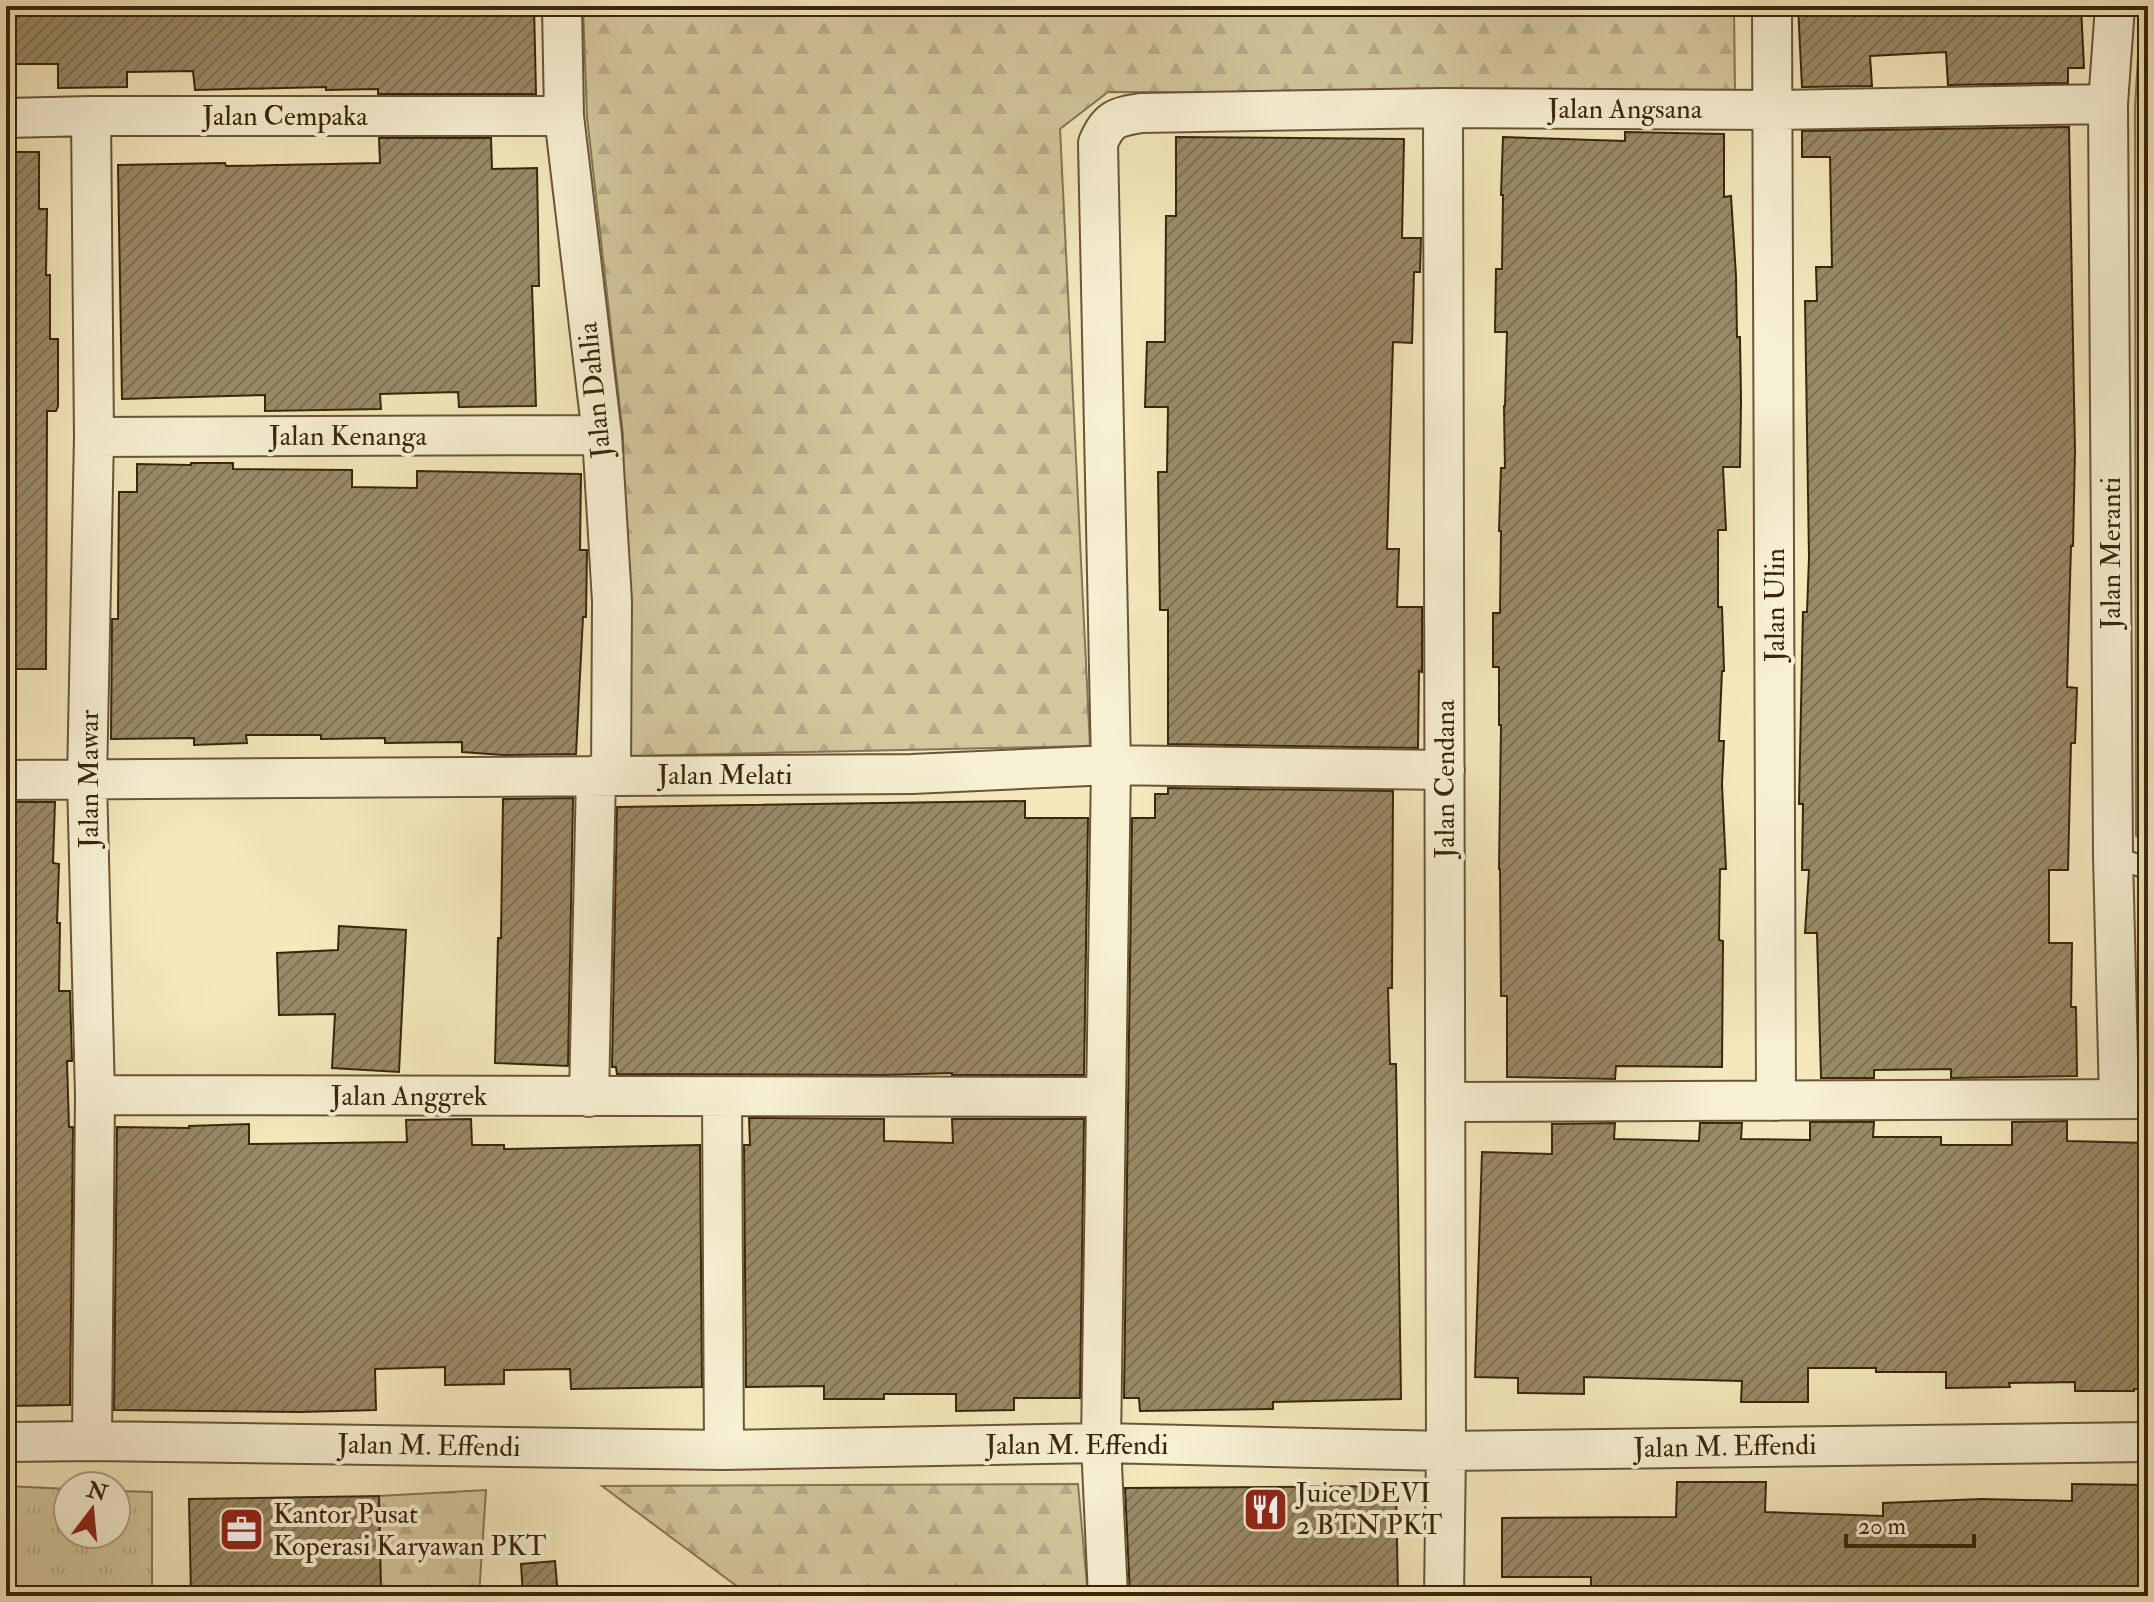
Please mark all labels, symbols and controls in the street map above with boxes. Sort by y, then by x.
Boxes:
street label: Jalan Angsana [1547,92,1703,127]
street label: Jalan Cempaka [201,99,368,134]
street label: Jalan Dahlia [570,320,620,461]
street label: Jalan Kenanga [268,419,427,454]
street label: Jalan Meranti [2094,477,2129,630]
street label: Jalan Ulin [1758,548,1793,663]
street label: Jalan Cendana [1428,699,1463,860]
street label: Jalan Mawar [72,709,107,849]
street label: Jalan Melati [657,758,792,793]
street label: Jalan Anggrek [330,1079,488,1114]
street label: Jalan M. Effendi [336,1427,521,1465]
street label: Jalan M. Effendi [984,1428,1169,1463]
street label: Jalan M. Effendi [1632,1428,1817,1466]
north arrow [52,1470,132,1550]
text: N [83,1475,111,1508]
place label: Juice DEVI 2 BTN PKT [1295,1476,1443,1543]
restaurant icon: Juice DEVI 2 BTN PKT [1241,1485,1289,1533]
place label: Kantor Pusat Koperasi Karyawan PKT [273,1497,547,1564]
scale bar [1846,1498,1974,1548]
office icon: Kantor Pusat Koperasi Karyawan PKT [218,1506,266,1554]
text: 20 m [1858,1511,1907,1542]

